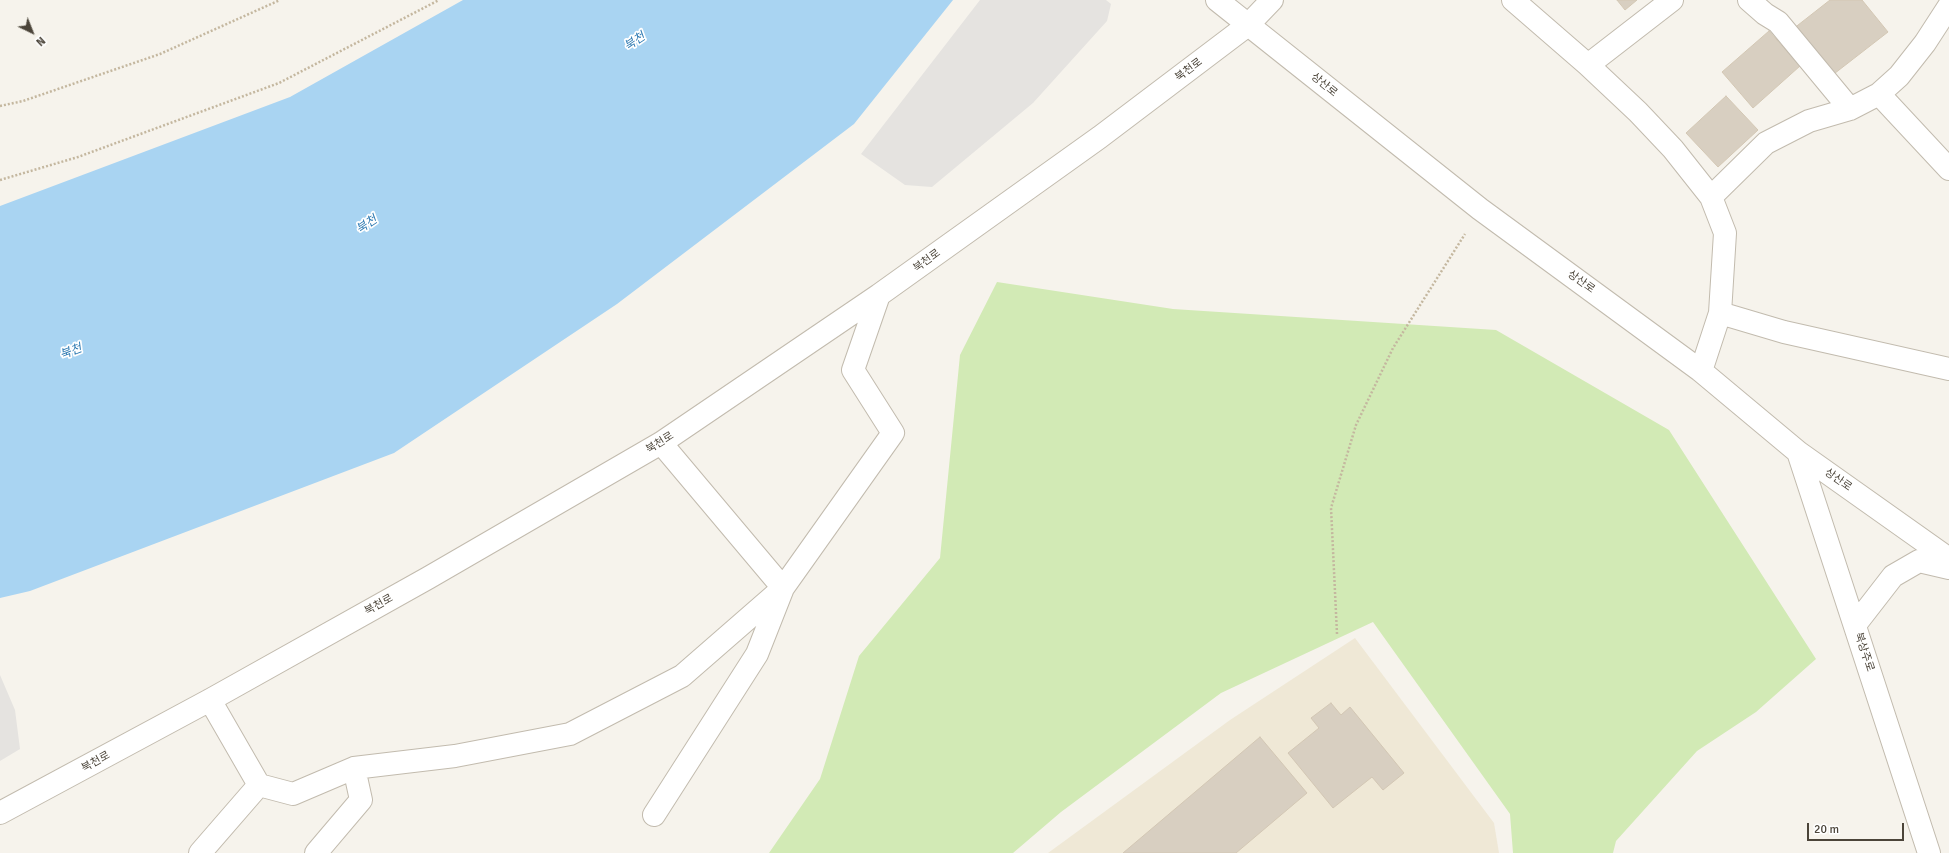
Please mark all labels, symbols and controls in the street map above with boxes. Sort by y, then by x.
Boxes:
north arrow [12,12,52,52]
water label: 북천 [622,30,648,54]
text: N [33,34,48,49]
street label: 북천로 [1173,56,1205,84]
street label: 상산로 [1308,70,1340,100]
water label: 북천 [354,213,380,237]
street label: 북천로 [911,247,943,275]
street label: 상산로 [1565,268,1597,296]
water label: 북천 [58,341,84,363]
street label: 북천로 [644,429,676,457]
street label: 상산로 [1822,466,1854,494]
street label: 북천로 [363,592,395,618]
street label: 북상주로 [1851,631,1877,673]
street label: 북천로 [80,749,112,775]
scale bar [1809,815,1906,841]
text: 20 m [1814,822,1839,837]

